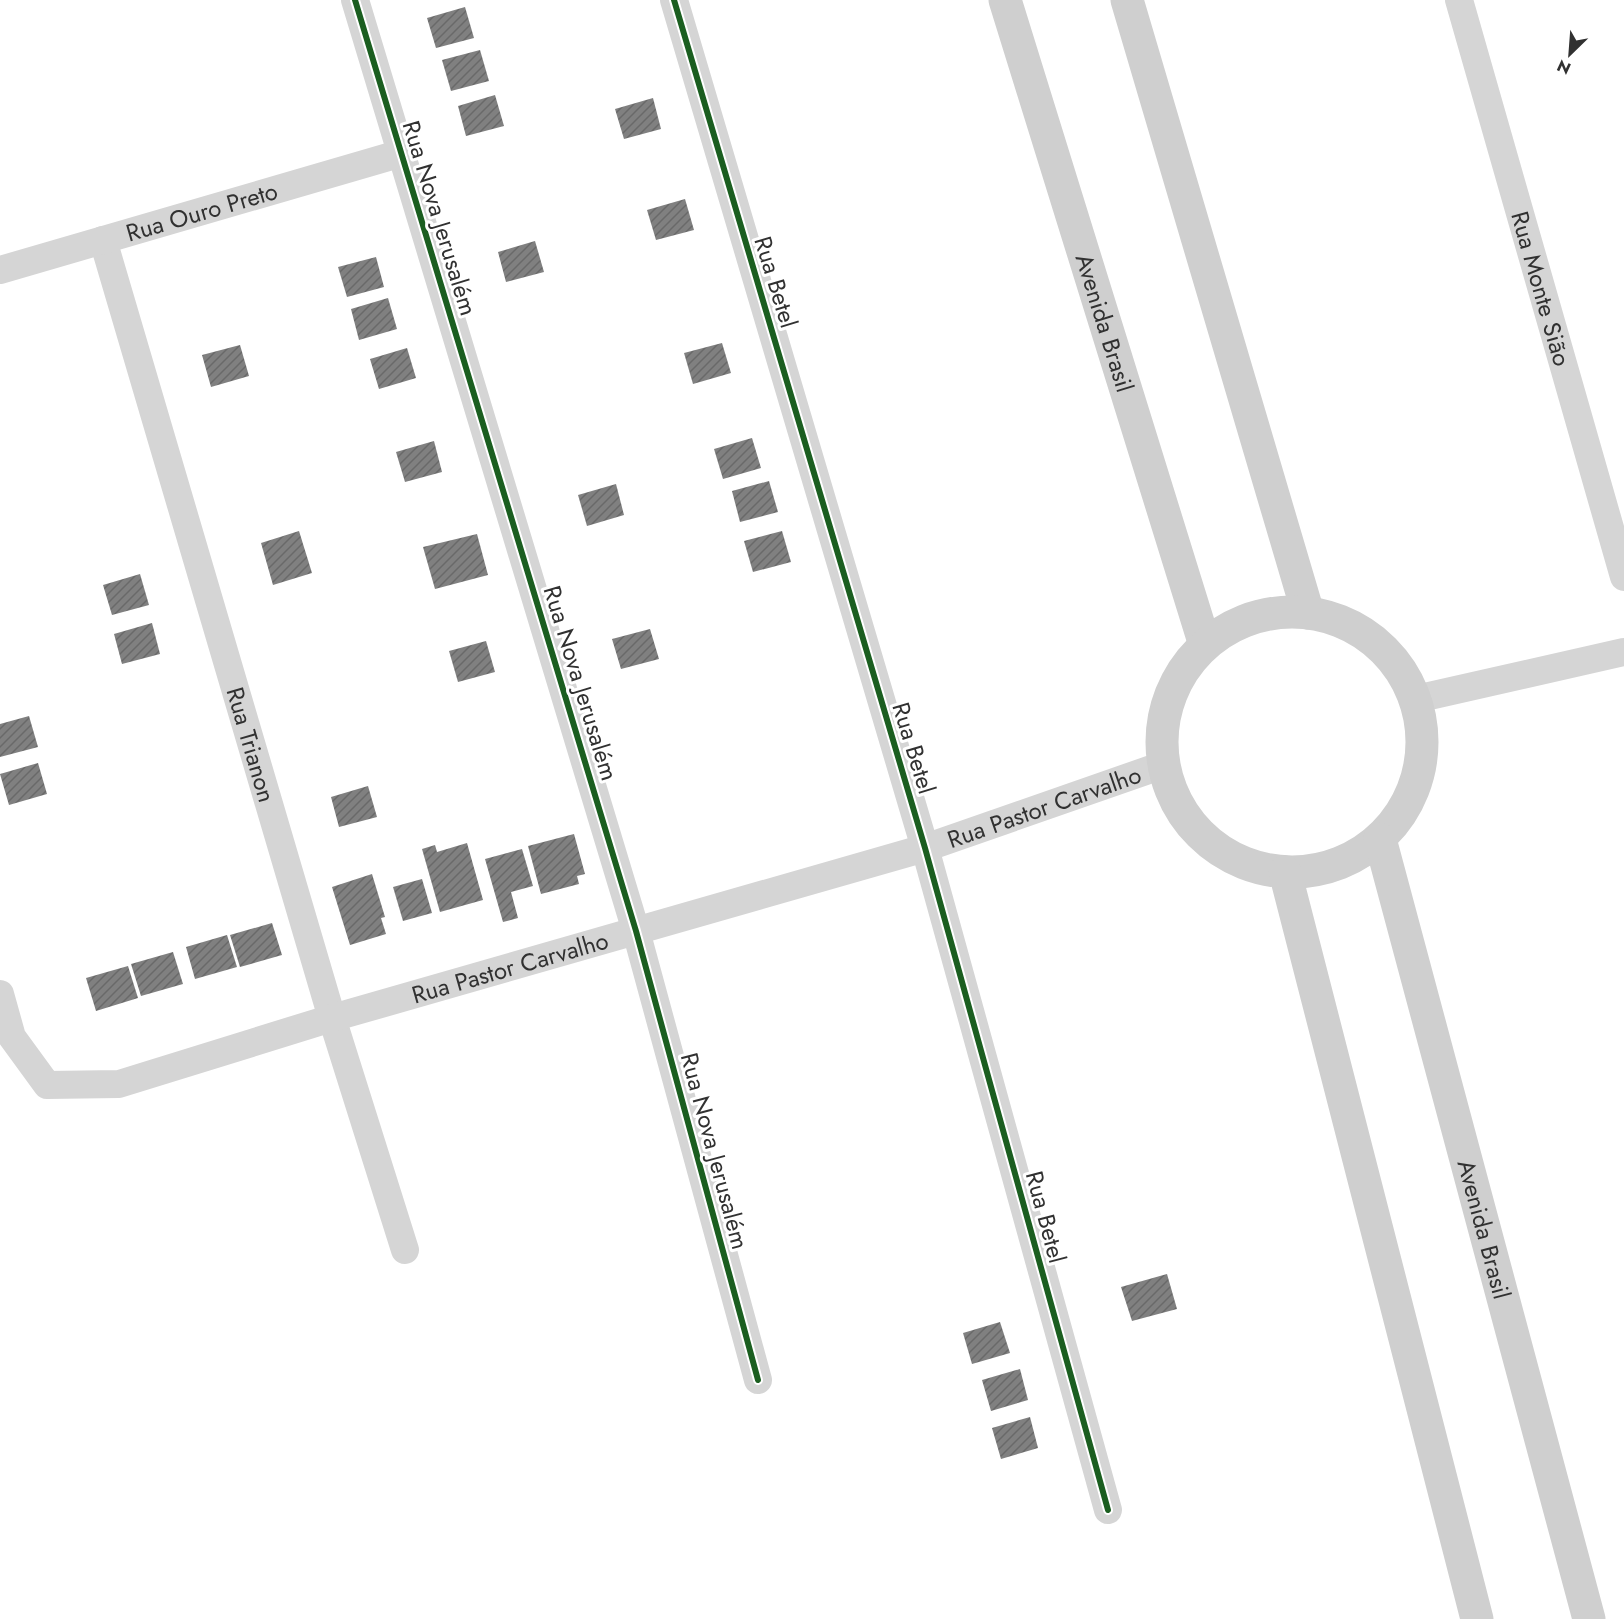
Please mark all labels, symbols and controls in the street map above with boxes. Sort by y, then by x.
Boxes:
north arrow [1540,24,1600,84]
text: N [1553,54,1574,80]
street label: Rua Nova Jerusalém [394,116,486,320]
street label: Rua Ouro Preto [122,173,282,250]
street label: Rua Monte Sião [1503,207,1580,370]
street label: Rua Betel [745,232,807,332]
street label: Avenida Brasil [1067,249,1143,396]
street label: Rua Nova Jerusalém [535,581,627,785]
street label: Rua Trianon [218,683,285,806]
street label: Rua Betel [883,698,945,798]
street label: Rua Pastor Carvalho [942,757,1146,856]
street label: Rua Pastor Carvalho [407,922,612,1012]
street label: Rua Nova Jerusalém [672,1049,758,1253]
street label: Avenida Brasil [1449,1156,1520,1303]
street label: Rua Betel [1017,1167,1075,1267]

